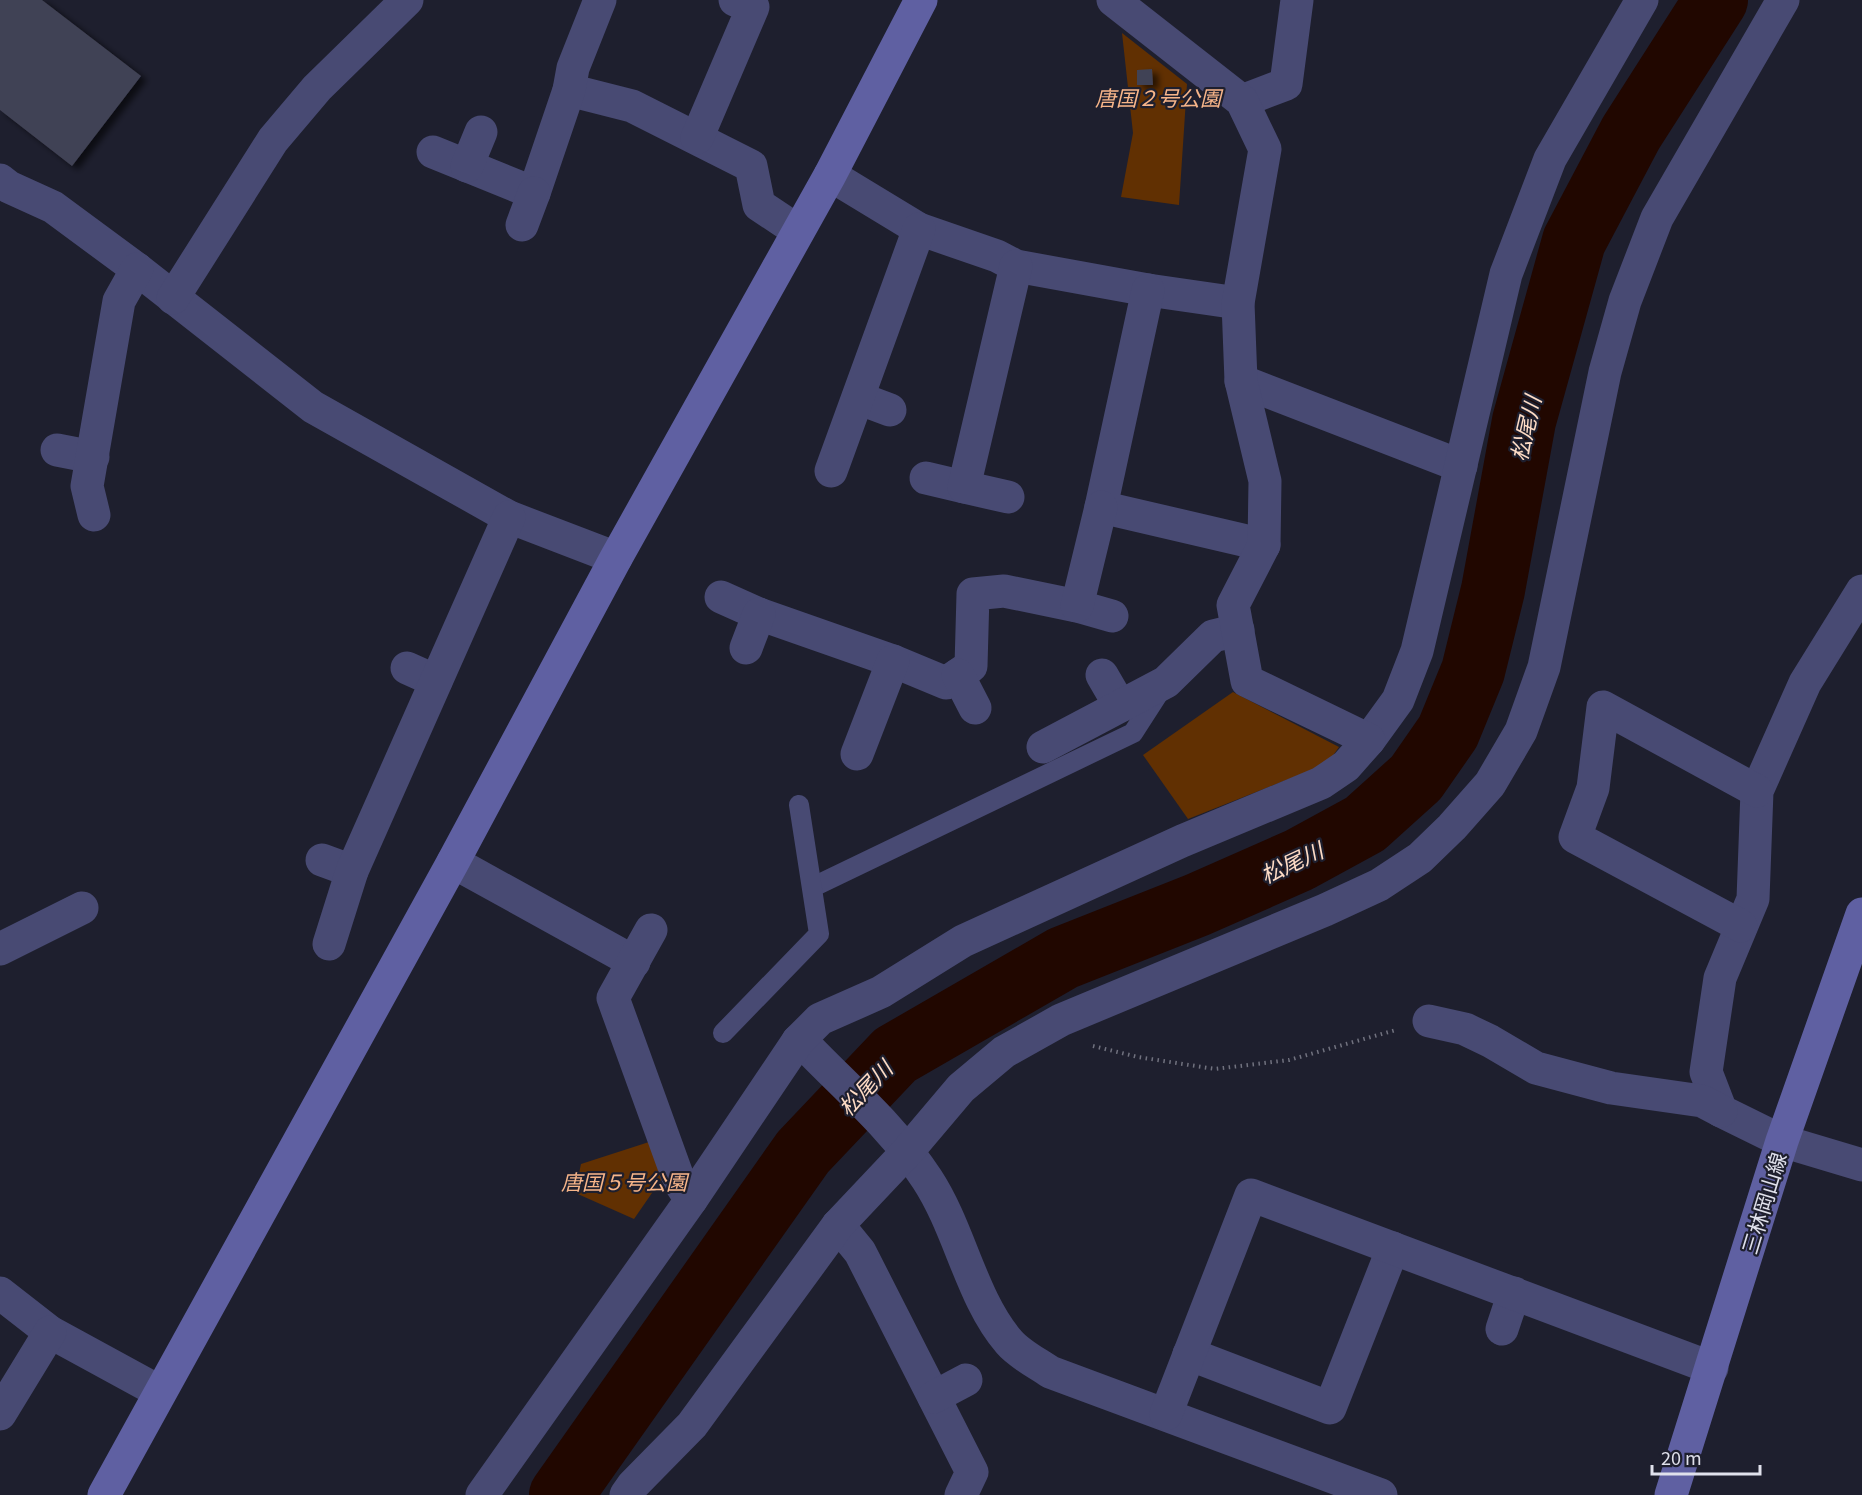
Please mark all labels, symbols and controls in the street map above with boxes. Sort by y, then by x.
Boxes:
park label: 唐国２号公園 [1095,82,1224,112]
water label: 松尾川 [1501,390,1547,464]
water label: 松尾川 [1254,832,1329,889]
water label: 松尾川 [830,1051,900,1122]
street label: 三林岡山線 [1733,1148,1793,1258]
park label: 唐国５号公園 [561,1166,690,1196]
scale bar [1652,1438,1760,1476]
text: 20 m [1661,1444,1702,1470]

